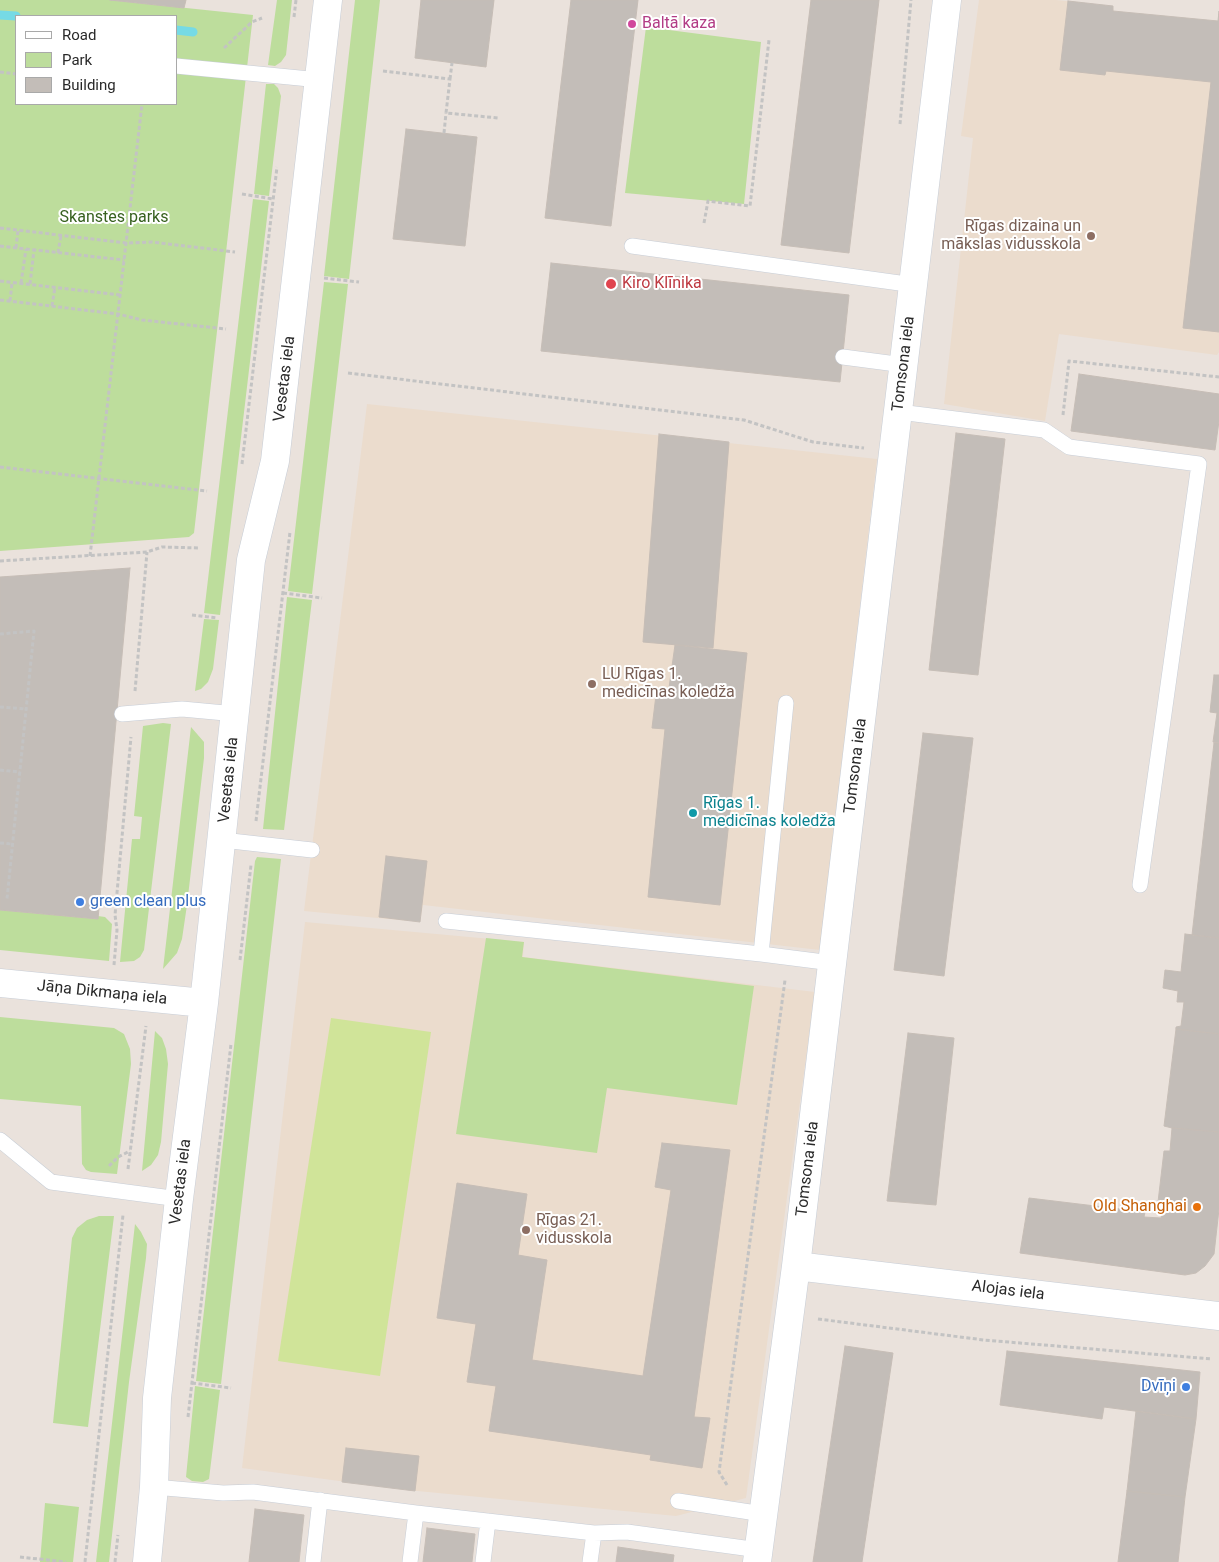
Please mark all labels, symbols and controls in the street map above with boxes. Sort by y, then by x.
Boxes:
place label: Baltā kaza [642,14,716,34]
legend [15,15,178,105]
marker: Baltā kaza [626,18,638,30]
text: Road [62,26,96,44]
text: Park [62,51,92,69]
text: Building [62,76,116,94]
park label: Skanstes parks [60,208,168,228]
place label: Rīgas dizaina un mākslas vidusskola [941,217,1081,255]
marker: Rīgas dizaina un mākslas vidusskola [1085,230,1097,242]
place label: Kiro Klīnika [622,274,702,294]
marker: Kiro Klīnika [604,277,618,291]
street label: Tomsona iela [889,315,919,413]
street label: Vesetas iela [270,335,300,423]
place label: LU Rīgas 1. medicīnas koledža [602,665,735,703]
marker: LU Rīgas 1. medicīnas koledža [586,678,598,690]
street label: Tomsona iela [841,717,871,815]
street label: Vesetas iela [215,736,243,824]
place label: Rīgas 1. medicīnas koledža [703,794,836,832]
marker: Rīgas 1. medicīnas koledža [687,807,699,819]
place label: green clean plus [90,892,206,912]
marker: green clean plus [74,896,86,908]
street label: Jāņa Dikmaņa iela [36,977,168,1009]
street label: Tomsona iela [793,1120,823,1218]
street label: Vesetas iela [166,1138,196,1226]
place label: Old Shanghai [1093,1197,1187,1217]
marker: Old Shanghai [1191,1201,1203,1213]
place label: Rīgas 21. vidusskola [536,1211,612,1249]
marker: Rīgas 21. vidusskola [520,1224,532,1236]
street label: Alojas iela [971,1277,1045,1305]
place label: Dvīņi [1141,1377,1176,1397]
marker: Dvīņi [1180,1381,1192,1393]

